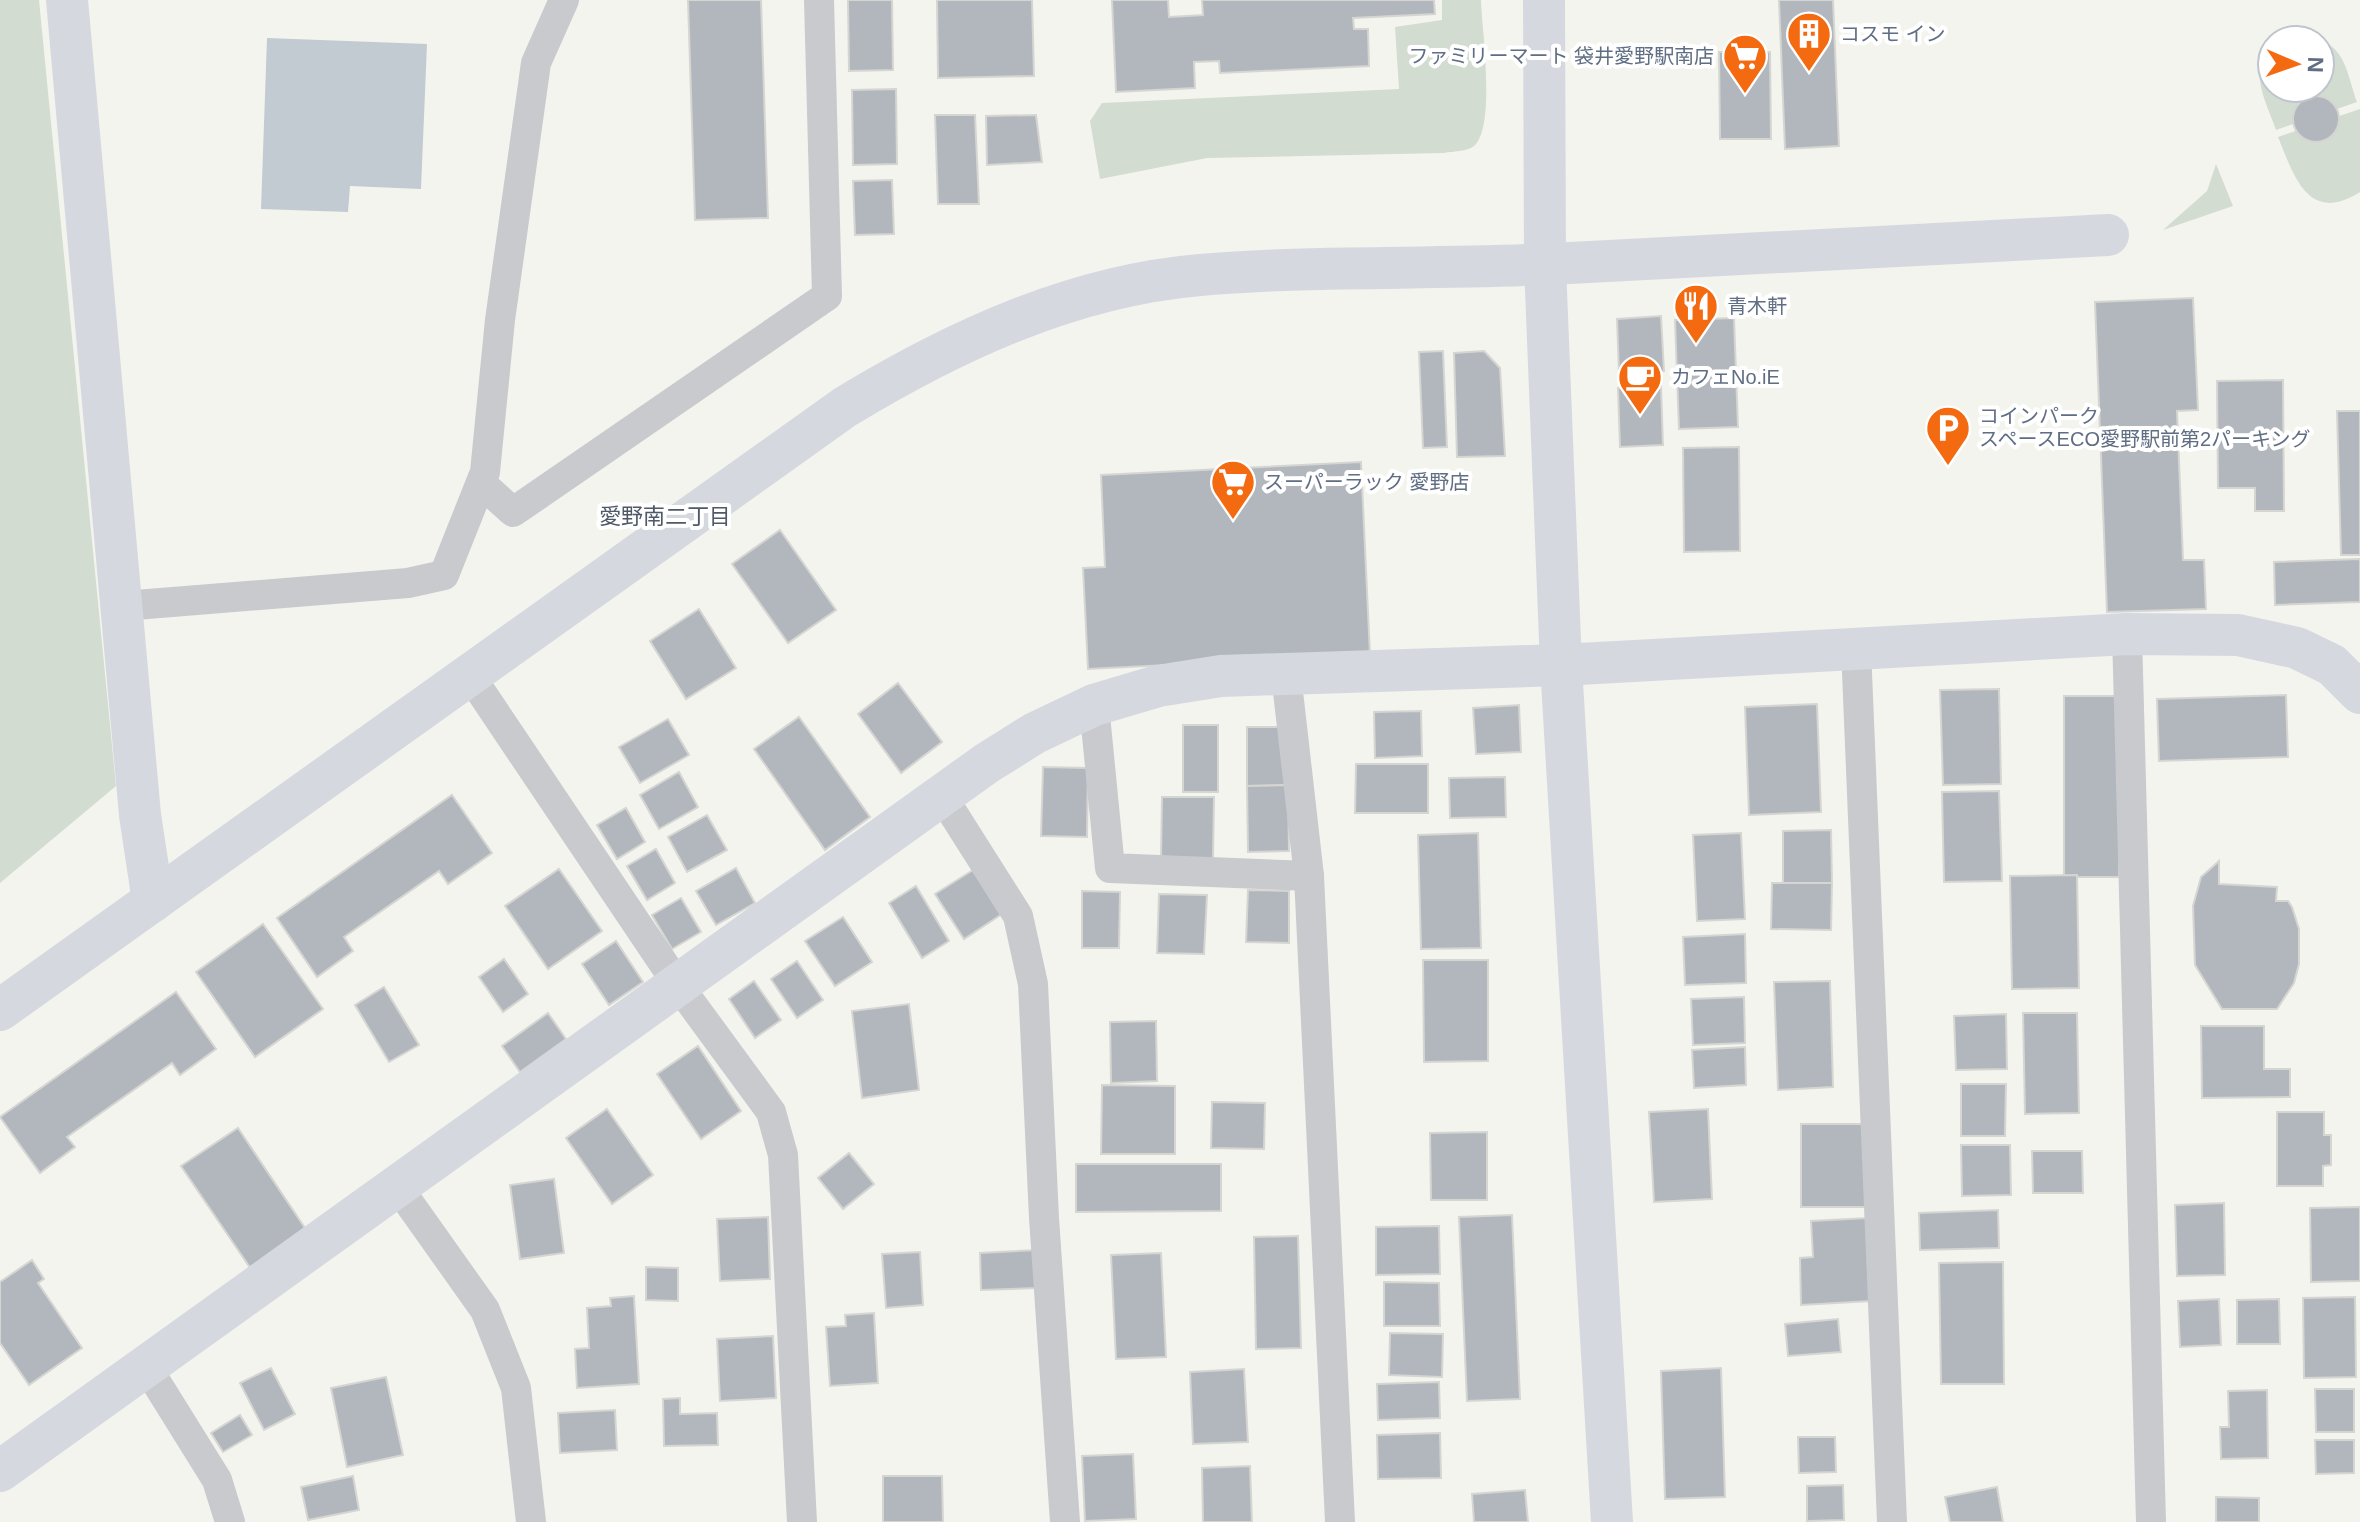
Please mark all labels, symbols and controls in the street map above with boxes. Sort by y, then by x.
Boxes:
building icon: コスモ イン [1785,10,1833,73]
place label: コスモ イン [1840,23,1946,45]
north arrow [2256,24,2336,104]
supermarket icon: ファミリーマート 袋井愛野駅南店 [1721,32,1769,95]
place label: ファミリーマート 袋井愛野駅南店 [1408,45,1714,67]
text: N [2303,56,2328,73]
restaurant icon: 青木軒 [1672,282,1720,345]
place label: 青木軒 [1727,295,1787,317]
cafe icon: カフェNo.iE [1616,353,1664,416]
place label: カフェNo.iE [1671,366,1780,388]
parking icon: コインパーク スペースECO愛野駅前第2パーキング [1924,404,1972,467]
place label: コインパーク スペースECO愛野駅前第2パーキング [1979,405,2310,450]
supermarket icon: スーパーラック 愛野店 [1209,458,1257,521]
place label: スーパーラック 愛野店 [1264,471,1469,493]
district label: 愛野南二丁目 [599,504,731,529]

